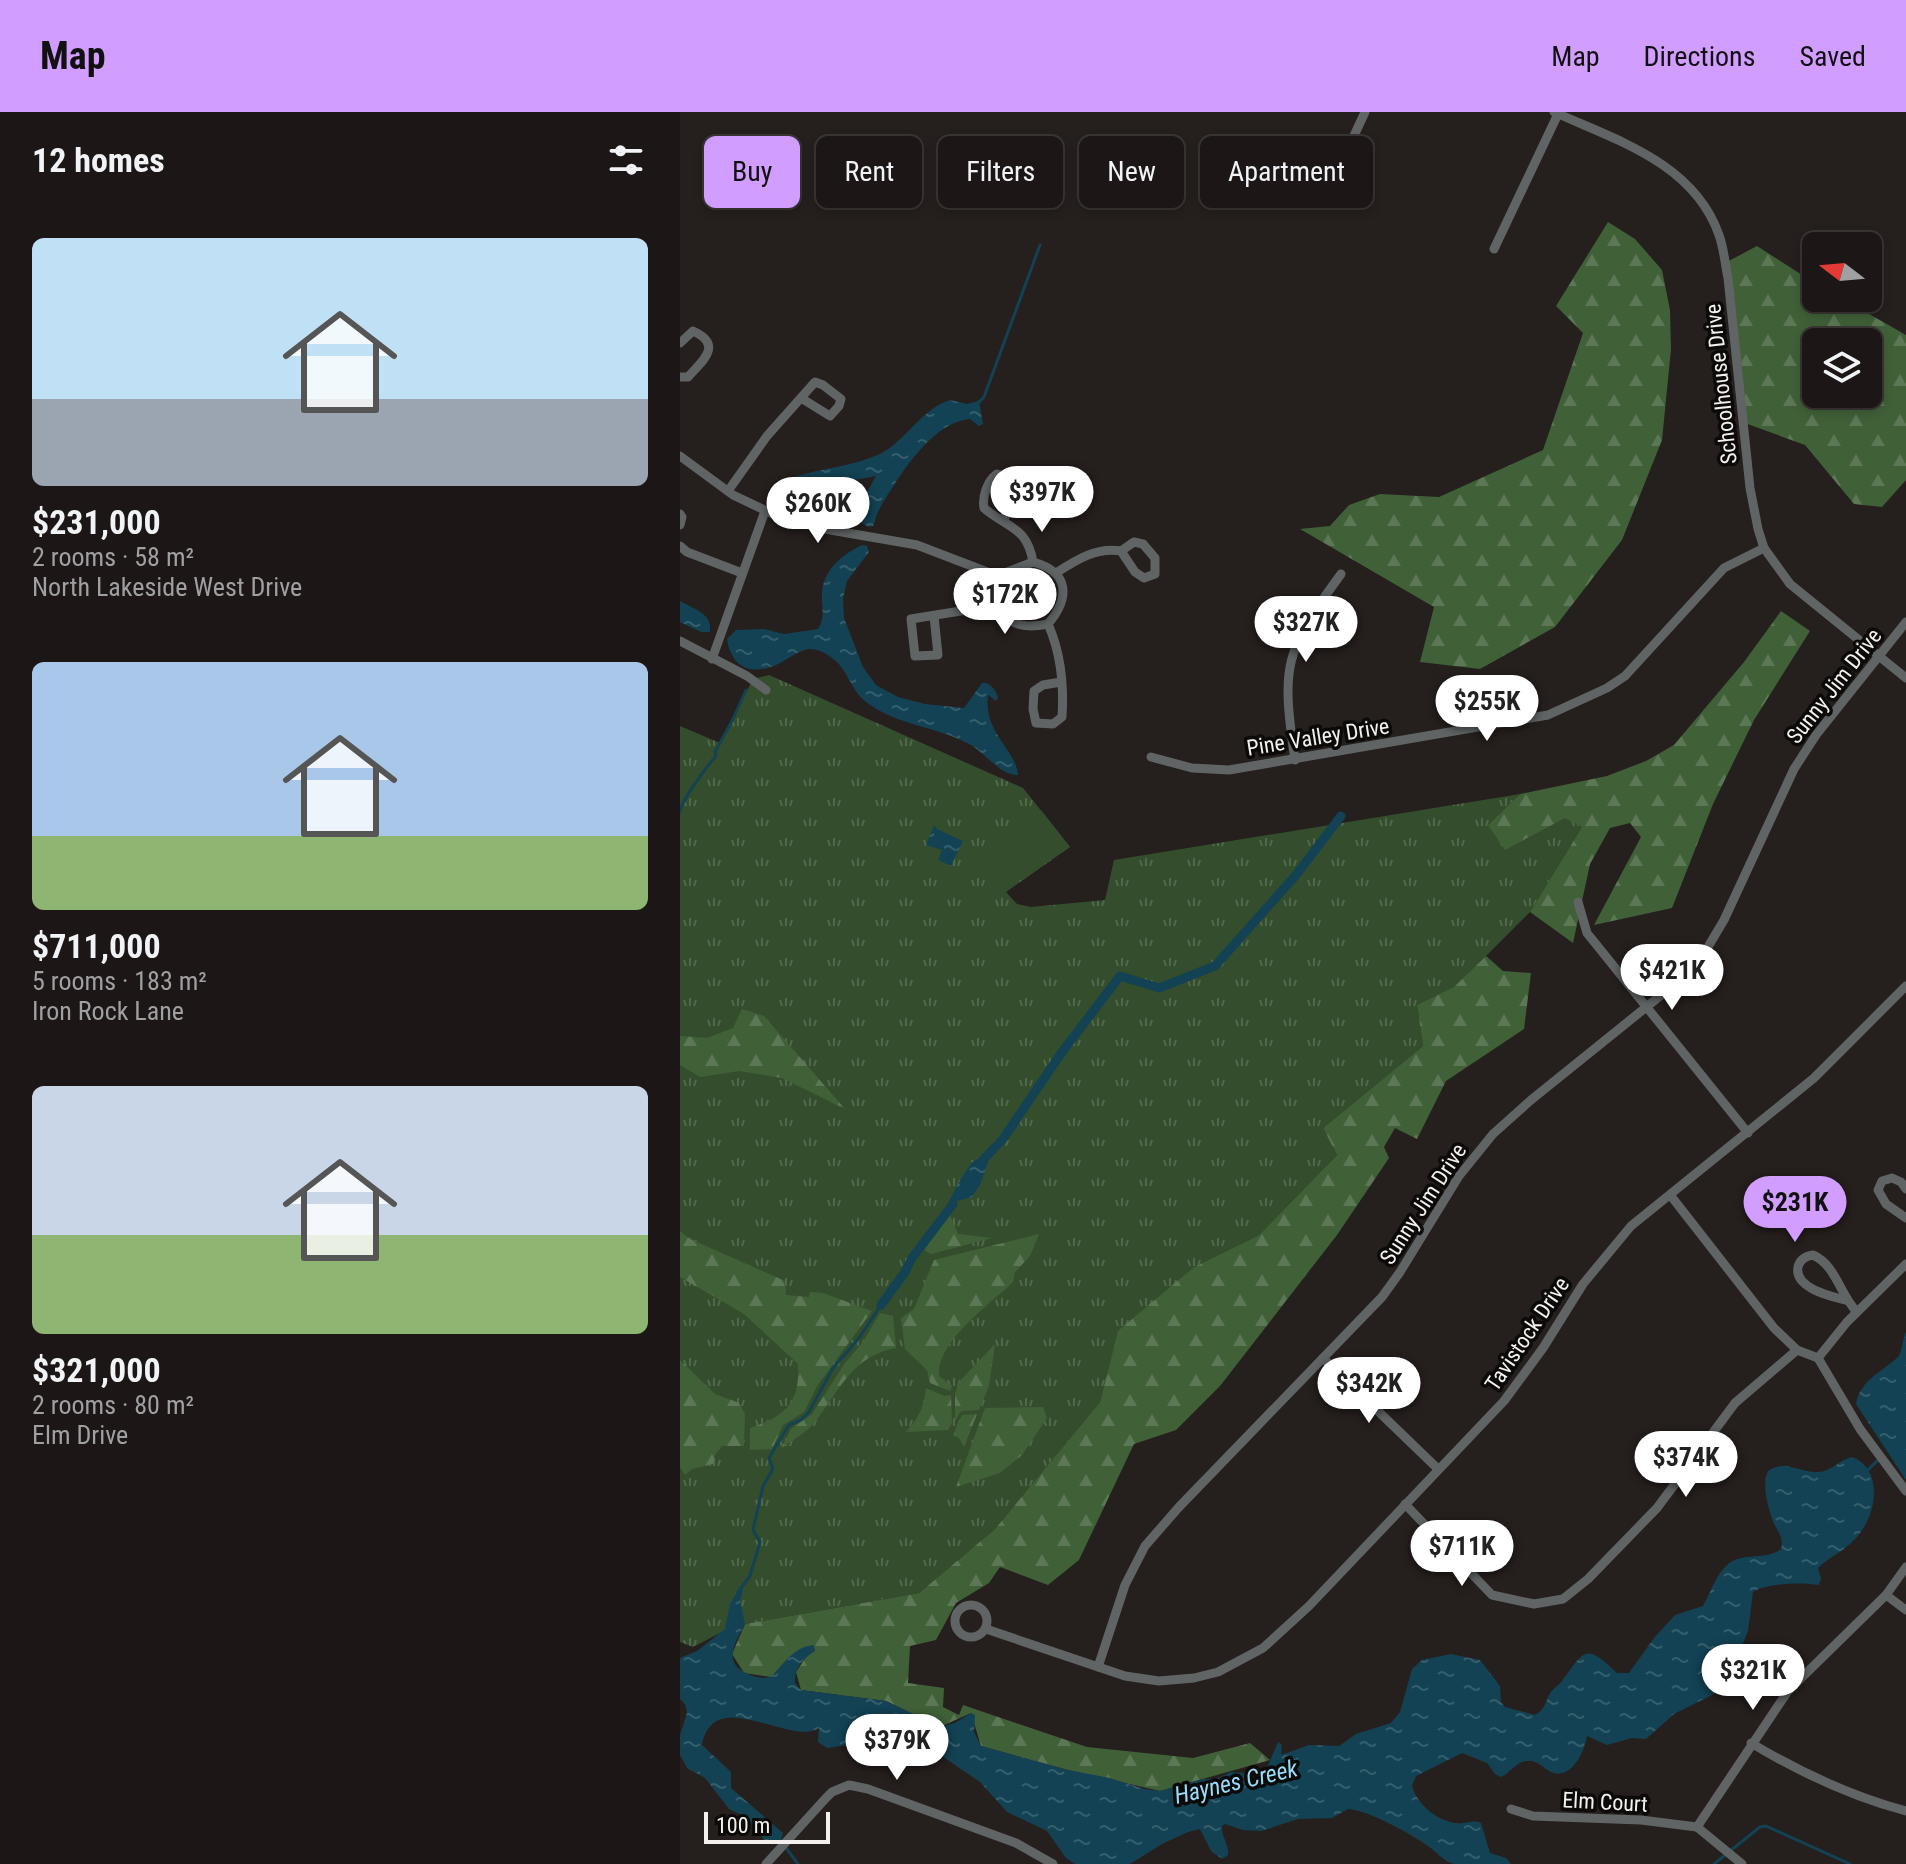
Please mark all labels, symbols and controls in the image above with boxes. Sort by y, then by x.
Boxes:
text: Map [40,34,106,78]
text: Map [1551,40,1600,73]
text: Directions [1644,40,1755,73]
text: Saved [1799,40,1866,73]
chip: Buy [704,136,800,208]
chip: Rent [816,136,922,208]
chip: Filters [938,136,1063,208]
chip: New [1079,136,1184,208]
chip: Apartment [1200,136,1373,208]
icon: filters [604,138,648,182]
text: 12 homes [32,140,165,180]
north arrow [1802,232,1882,312]
map controls [1802,232,1882,408]
icon: home [268,290,412,434]
street label: Schoolhouse Drive [1700,303,1742,465]
button: layers [1802,328,1882,408]
pin: $397K [986,466,1098,534]
pin: $260K [762,477,874,545]
text: $397K [1009,477,1075,507]
text: $260K [785,488,851,518]
text: $231,000 [32,502,161,542]
text: 2 rooms · 58 m² [32,542,194,572]
pin: $172K [949,568,1061,636]
text: North Lakeside West Drive [32,572,302,602]
text: $172K [972,579,1038,609]
pin: $327K [1250,596,1362,664]
text: $327K [1273,607,1339,637]
street label: Sunny Jim Drive [1781,624,1887,748]
pin: $255K [1431,675,1543,743]
text: $255K [1454,686,1520,716]
street label: Pine Valley Drive [1245,713,1391,761]
icon: home [268,714,412,858]
text: $711,000 [32,926,161,966]
pin: $421K [1616,944,1728,1012]
text: $421K [1639,955,1705,985]
text: 5 rooms · 183 m² [32,966,207,996]
text: Iron Rock Lane [32,996,184,1026]
icon: home [268,1138,412,1282]
street label: Sunny Jim Drive [1375,1139,1471,1269]
pin: $231K [1739,1176,1851,1244]
text: $231K [1762,1187,1828,1217]
street label: Tavistock Drive [1480,1273,1574,1395]
text: $321,000 [32,1350,161,1390]
pin: $342K [1313,1357,1425,1425]
text: $342K [1336,1368,1402,1398]
text: 2 rooms · 80 m² [32,1390,194,1420]
text: Elm Drive [32,1420,128,1450]
pin: $374K [1630,1431,1742,1499]
text: $374K [1653,1442,1719,1472]
pin: $711K [1406,1520,1518,1588]
text: $711K [1429,1531,1495,1561]
pin: $321K [1697,1644,1809,1712]
text: $321K [1720,1655,1786,1685]
pin: $379K [841,1714,953,1782]
text: $379K [864,1725,930,1755]
water label: Haynes Creek [1172,1754,1301,1810]
street label: Elm Court [1562,1787,1648,1817]
scale bar [704,1808,830,1844]
text: 100 m [716,1813,770,1838]

